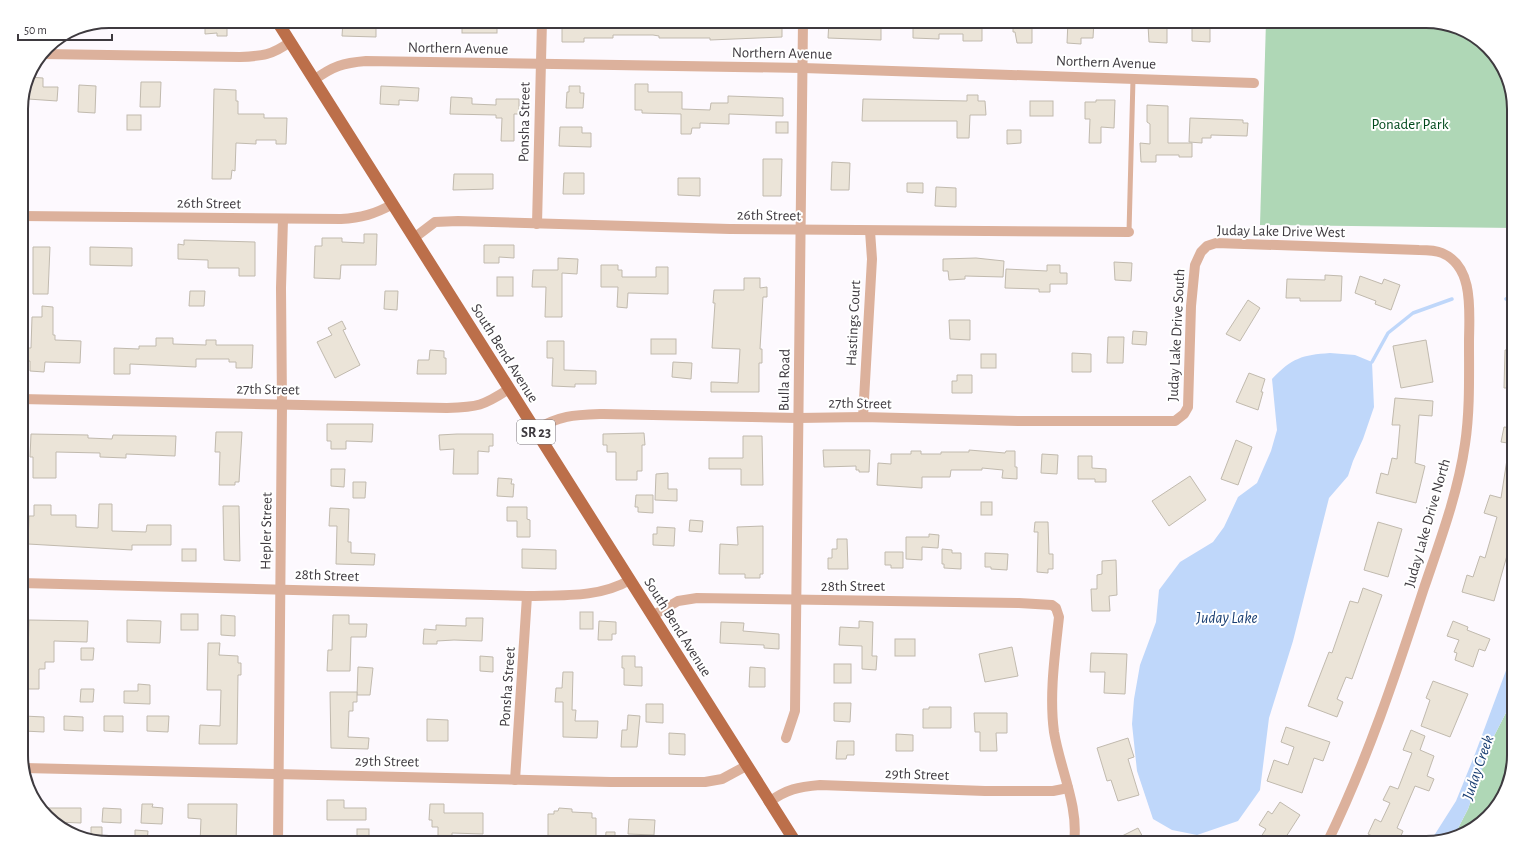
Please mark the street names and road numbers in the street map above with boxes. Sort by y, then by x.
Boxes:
street label: Northern Avenue [408,40,508,57]
street label: Northern Avenue [732,45,832,62]
street label: Northern Avenue [1056,53,1156,72]
street label: Ponsha Street [516,82,533,162]
street label: 26th Street [177,195,241,212]
street label: 26th Street [737,207,801,224]
street label: Juday Lake Drive West [1217,223,1345,240]
street label: Juday Lake Drive South [1166,268,1187,402]
street label: Hastings Court [844,280,863,366]
street label: South Bend Avenue [468,301,541,405]
street label: Bulla Road [776,348,793,411]
street label: 27th Street [236,381,300,398]
street label: 27th Street [828,395,892,412]
road number: SR 23 [517,420,555,444]
street label: Juday Lake Drive North [1402,457,1453,589]
street label: Hepler Street [258,492,275,570]
street label: 28th Street [295,567,360,584]
street label: South Bend Avenue [641,575,714,679]
street label: 28th Street [821,579,885,594]
street label: Ponsha Street [497,646,518,728]
street label: 29th Street [355,753,419,770]
street label: 29th Street [885,766,950,783]

